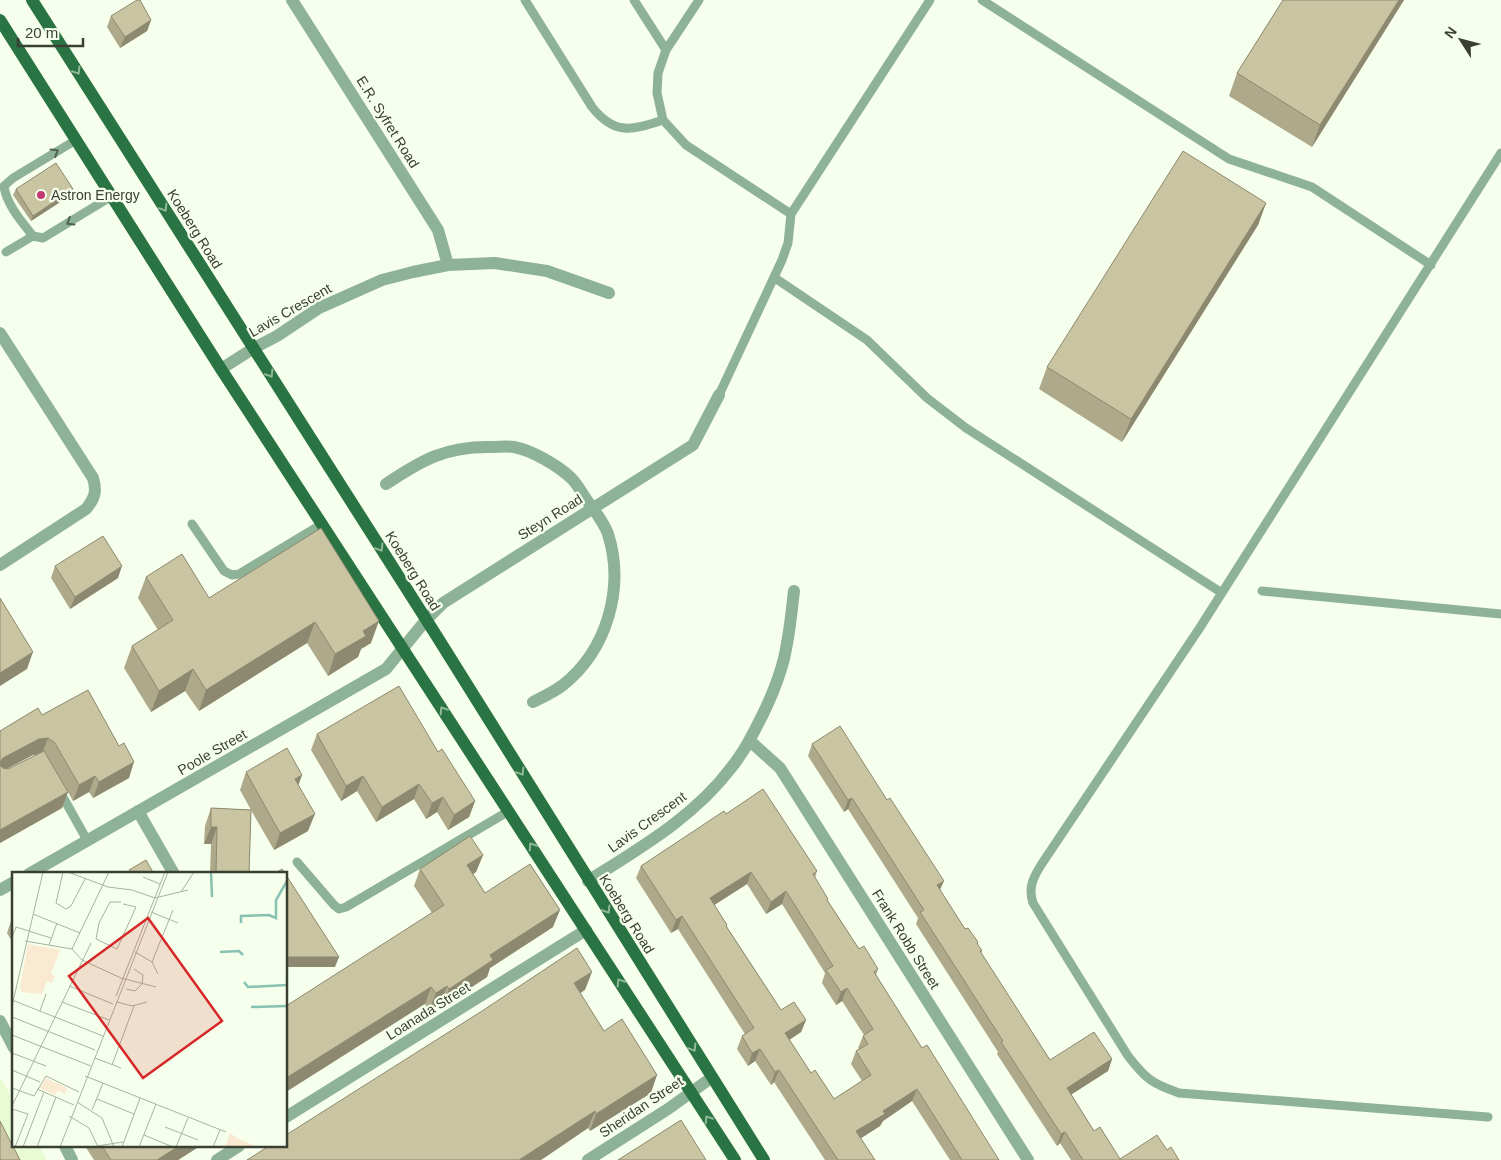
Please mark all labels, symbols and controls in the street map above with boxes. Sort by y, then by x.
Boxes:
scale bar [18,15,82,47]
north arrow [1436,15,1486,65]
text: 20 m [25,24,58,41]
text: N [1441,24,1460,41]
one-way arrow [71,65,80,74]
street label: E.R. Syfret Road [353,73,423,171]
one-way arrow [50,149,59,159]
street label: Koeberg Road [164,186,226,272]
place label: Astron Energy [51,187,140,203]
marker: Astron Energy [35,189,47,201]
one-way arrow [158,202,167,211]
one-way arrow [66,215,75,225]
street label: Lavis Crescent [246,280,334,340]
one-way arrow [264,369,274,378]
street label: Steyn Road [515,491,585,543]
street label: Koeberg Road [382,528,444,614]
one-way arrow [374,542,384,551]
one-way arrow [440,706,449,716]
street label: Poole Street [175,726,249,778]
one-way arrow [515,767,525,776]
street label: Lavis Crescent [605,788,689,856]
one-way arrow [528,843,538,852]
street label: Koeberg Road [596,871,658,957]
inset map [12,872,288,1148]
street label: Frank Robb Street [869,886,943,992]
one-way arrow [601,905,610,914]
street label: Loanada Street [383,979,473,1043]
one-way arrow [617,979,626,988]
one-way arrow [686,1043,696,1052]
street label: Sheridan Street [596,1073,686,1141]
one-way arrow [705,1115,715,1124]

